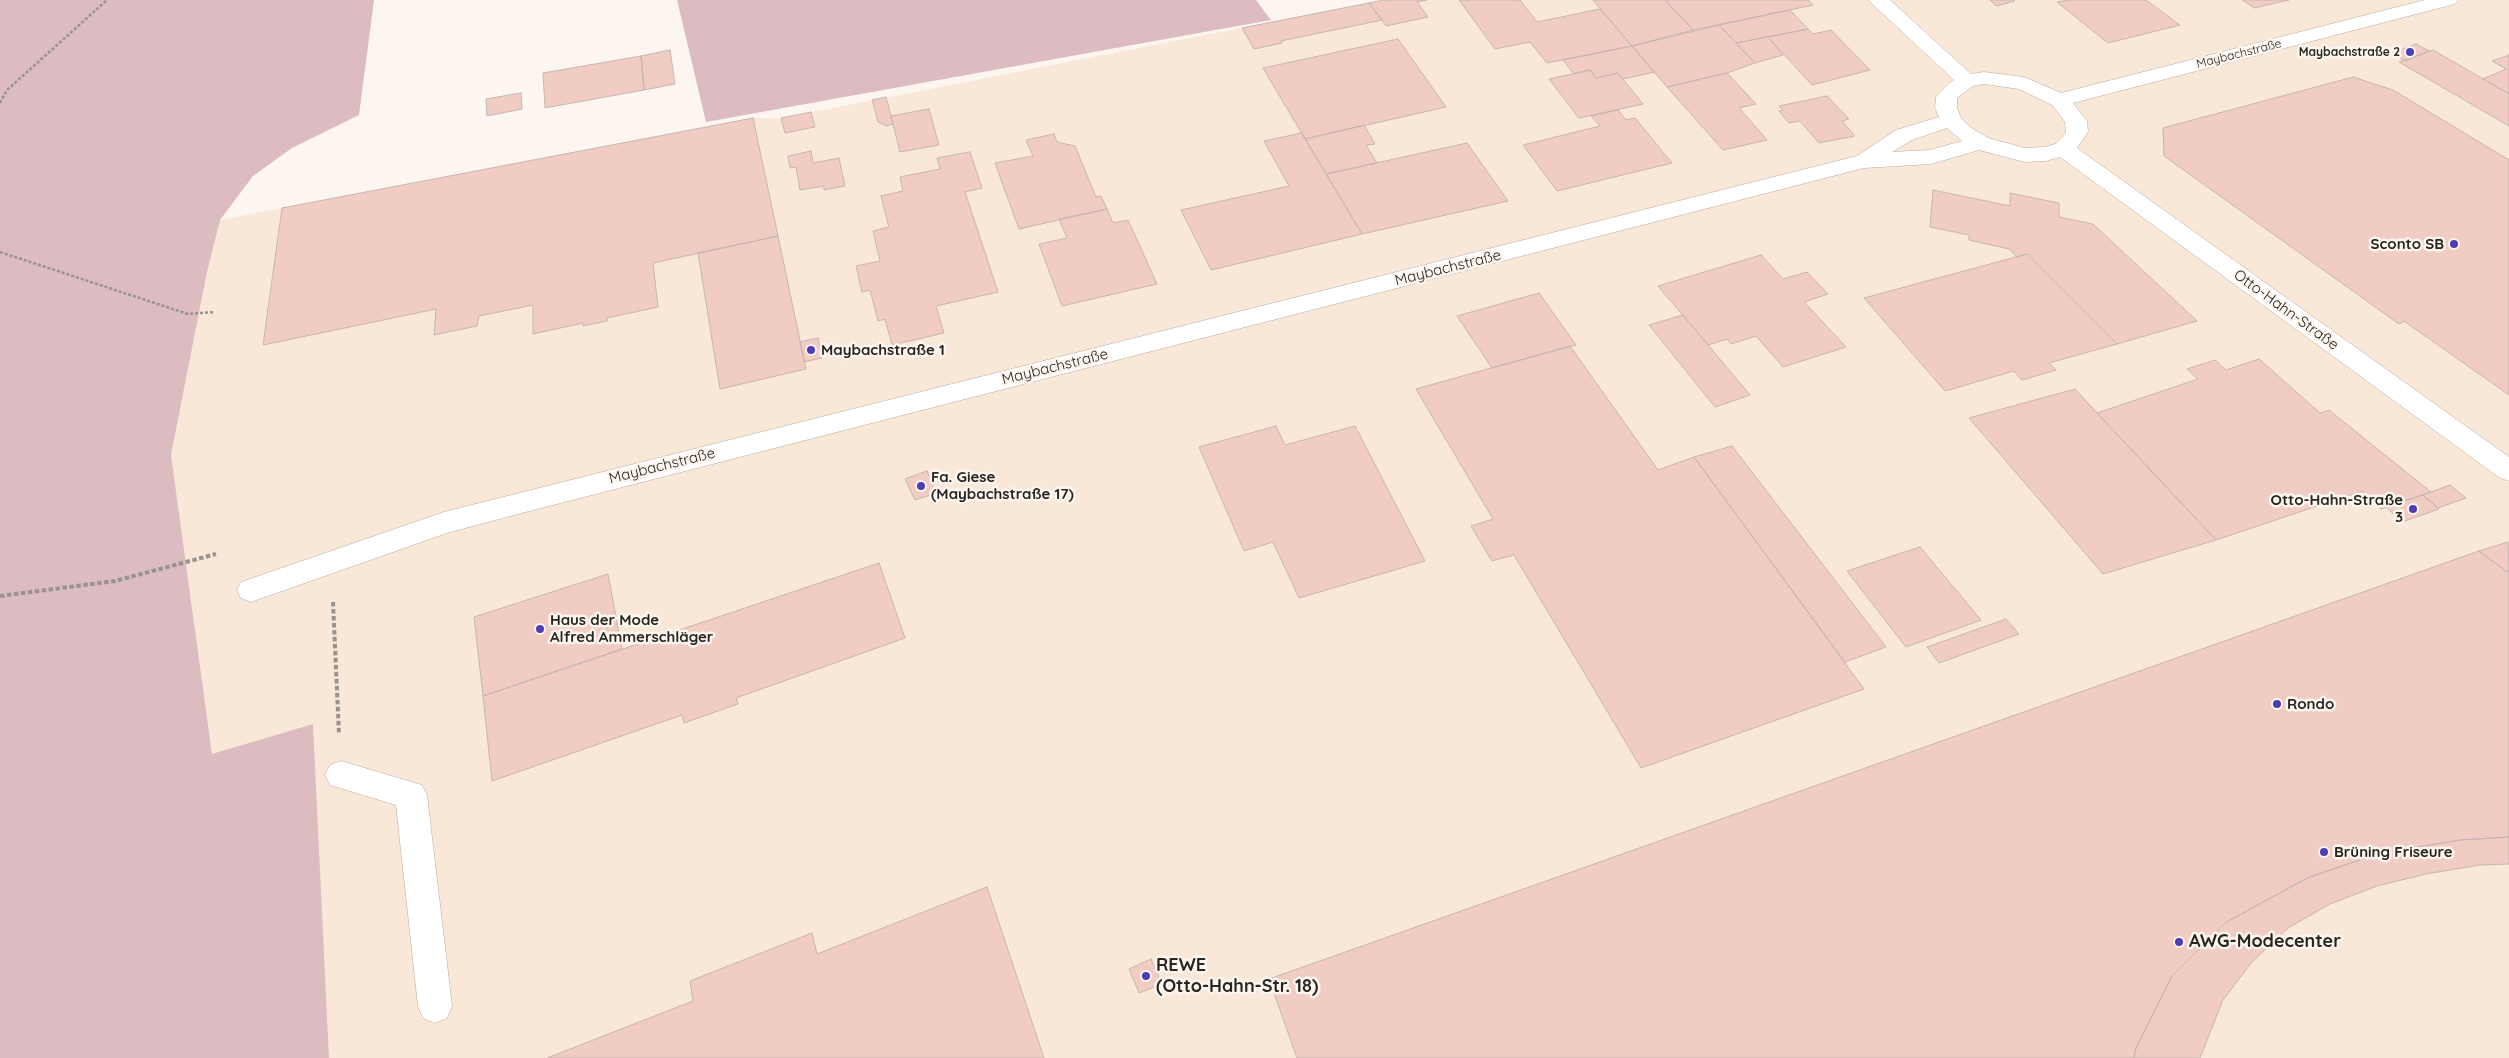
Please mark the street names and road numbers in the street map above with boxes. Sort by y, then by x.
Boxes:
street label: Maybachstraße [2195,36,2283,72]
street label: Maybachstraße [1393,246,1503,290]
street label: Otto-Hahn-Straße [2230,266,2342,354]
street label: Maybachstraße [1000,345,1110,389]
street label: Maybachstraße [607,444,717,488]

